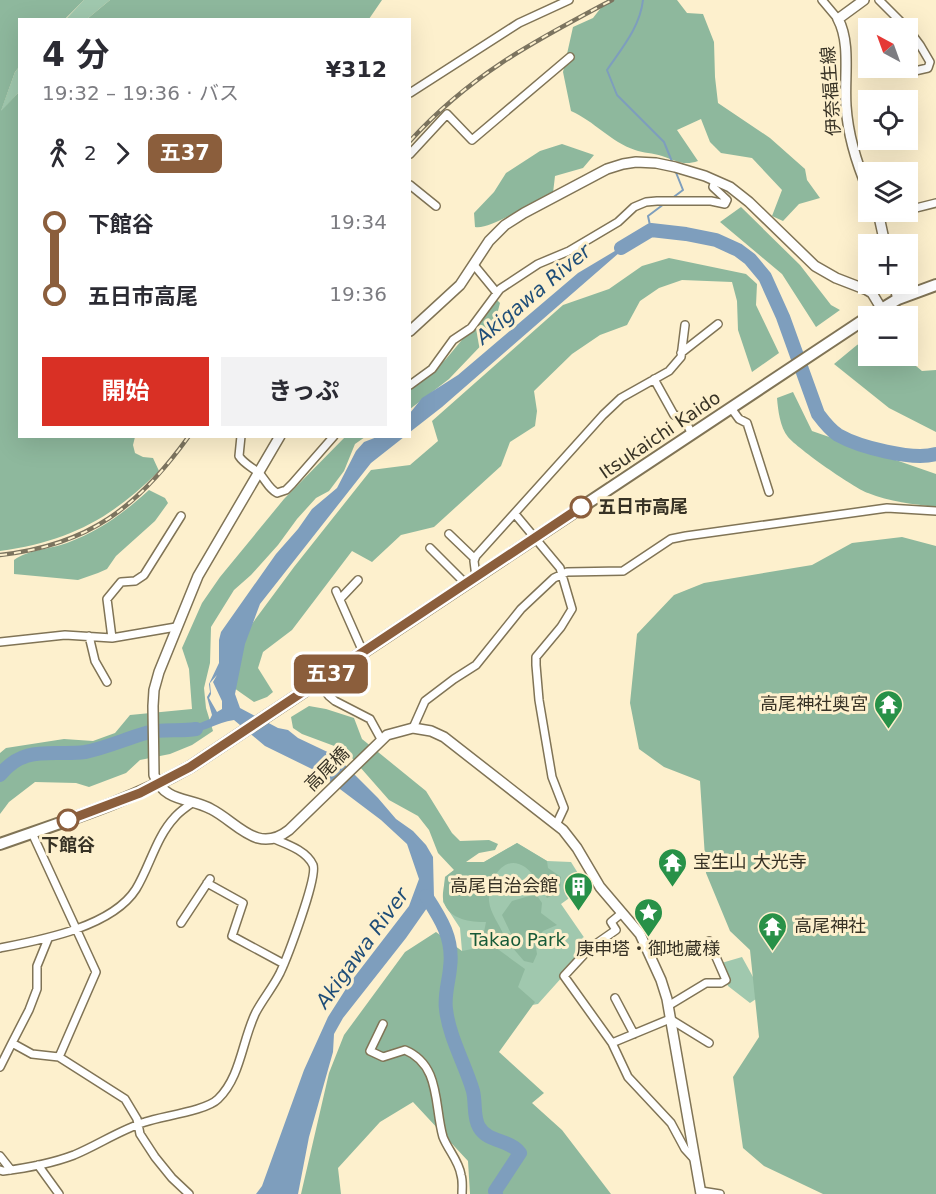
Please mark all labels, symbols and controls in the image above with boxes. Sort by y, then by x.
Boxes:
north arrow [858,18,918,78]
map controls [858,18,918,366]
text: 4 分 [42,35,109,74]
street label: 伊奈福生線 [817,45,844,137]
text: ¥312 [326,57,387,82]
text: 19:32 – 19:36 · バス [42,81,239,105]
button: locate [858,90,918,150]
icon: walk [42,137,75,170]
icon: forward [106,137,139,170]
text: 2 [84,141,97,165]
text: 五37 [160,141,210,165]
button: layers [858,162,918,222]
text: 19:34 [329,210,387,234]
text: 下館谷 [88,212,154,237]
button: + [858,234,918,294]
water label: Akigawa River [469,238,597,350]
text: 19:36 [329,282,387,306]
text: 五日市高尾 [88,284,198,309]
button: − [858,306,918,366]
button: 開始 [42,357,209,426]
button: きっぷ [221,357,387,426]
street label: Itsukaichi Kaido [595,386,724,483]
marker: 五日市高尾 [570,496,592,518]
place label: 五日市高尾 [598,496,688,517]
line badge: 五37 [296,654,366,694]
text: 五37 [306,662,356,686]
temple icon: 高尾神社奥宮 [873,688,905,730]
place label: 高尾神社奥宮 [760,693,868,714]
street label: 高尾橋 [300,742,353,795]
marker: 下館谷 [57,809,79,831]
place label: 下館谷 [41,834,95,855]
temple icon: 宝生山 大光寺 [656,846,688,888]
place label: 宝生山 大光寺 [693,851,807,872]
building icon: 高尾自治会館 [563,870,595,912]
place label: 高尾自治会館 [450,875,558,896]
water label: Akigawa River [309,882,415,1014]
place icon: 庚申塔・御地蔵様 [632,896,664,938]
temple icon: 高尾神社 [757,910,789,952]
place label: 高尾神社 [794,915,866,936]
park label: Takao Park [469,929,566,950]
place label: 庚申塔・御地蔵様 [576,938,720,959]

